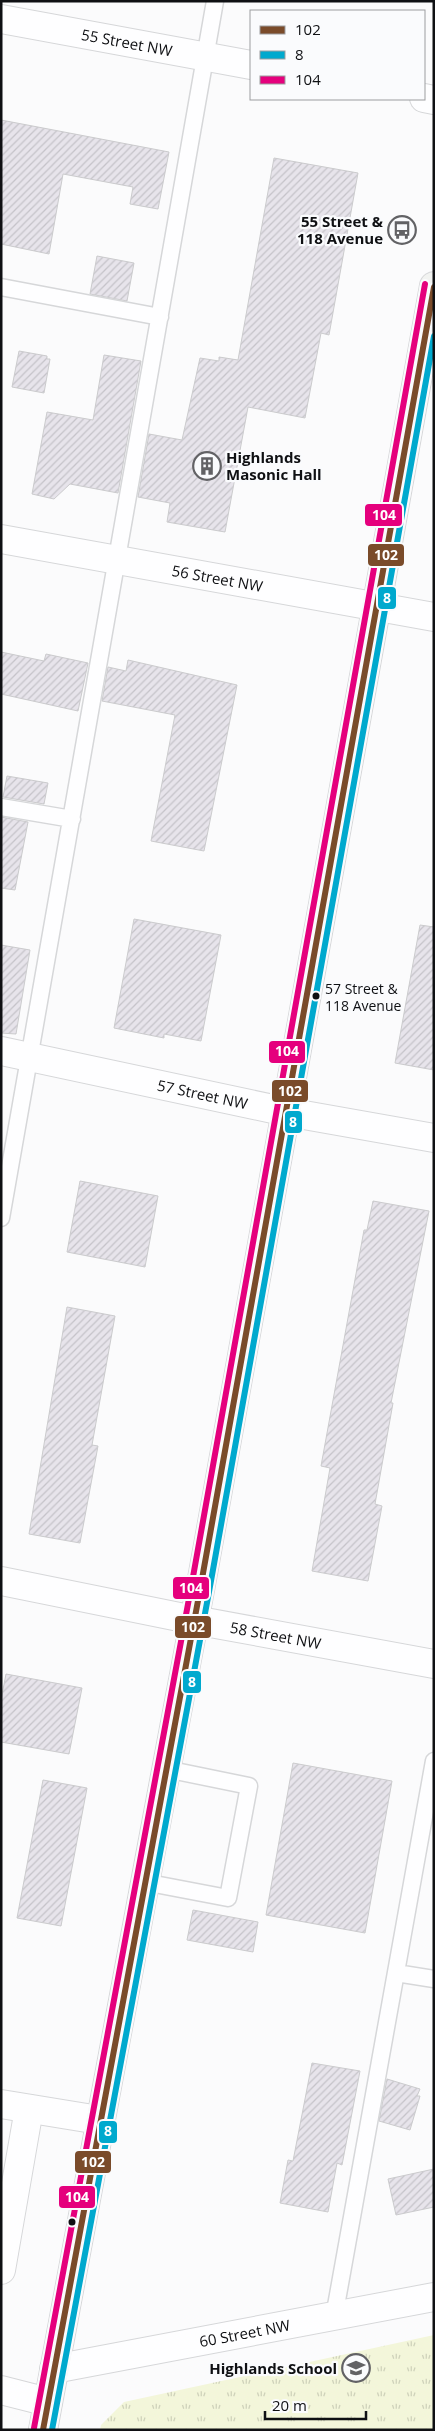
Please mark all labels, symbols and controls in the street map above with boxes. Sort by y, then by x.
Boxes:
legend [250,10,425,100]
text: 102 [295,19,321,39]
street label: 55 Street NW [80,24,174,60]
text: 8 [295,44,304,64]
text: 104 [295,69,321,89]
place label: 55 Street & 118 Avenue [297,211,384,248]
bus stop icon: 55 Street & 118 Avenue [387,215,417,245]
place label: Highlands Masonic Hall [226,447,322,484]
building icon: Highlands Masonic Hall [192,451,222,481]
line badge: 104 [364,503,403,527]
text: 104 [372,505,396,524]
line badge: 102 [367,543,405,567]
text: 102 [374,545,398,564]
street label: 56 Street NW [170,560,265,596]
line badge: 8 [377,586,397,610]
text: 8 [383,588,391,607]
place label: 57 Street & 118 Avenue [325,979,402,1015]
marker: 57 Street & 118 Avenue [311,991,321,1001]
line badge: 104 [268,1040,306,1064]
text: 104 [275,1041,299,1060]
street label: 57 Street NW [155,1075,250,1113]
line badge: 102 [271,1079,309,1103]
text: 102 [278,1081,302,1100]
line badge: 8 [284,1110,303,1134]
text: 8 [289,1112,297,1131]
line badge: 104 [172,1576,210,1600]
text: 104 [179,1578,203,1597]
line badge: 102 [174,1615,212,1639]
text: 102 [181,1617,205,1636]
street label: 58 Street NW [229,1617,323,1653]
line badge: 8 [182,1670,202,1694]
text: 8 [188,1672,196,1691]
line badge: 8 [98,2120,118,2144]
text: 8 [104,2121,112,2140]
line badge: 102 [74,2150,112,2174]
text: 102 [81,2152,105,2171]
line badge: 104 [58,2185,96,2209]
text: 104 [65,2187,89,2206]
unlabelled marker [67,2217,77,2227]
street label: 60 Street NW [198,2314,292,2351]
school or university icon: Highlands School [341,2353,371,2383]
place label: Highlands School [209,2358,337,2378]
scale bar [265,2388,366,2420]
text: 20 m [272,2395,307,2415]

